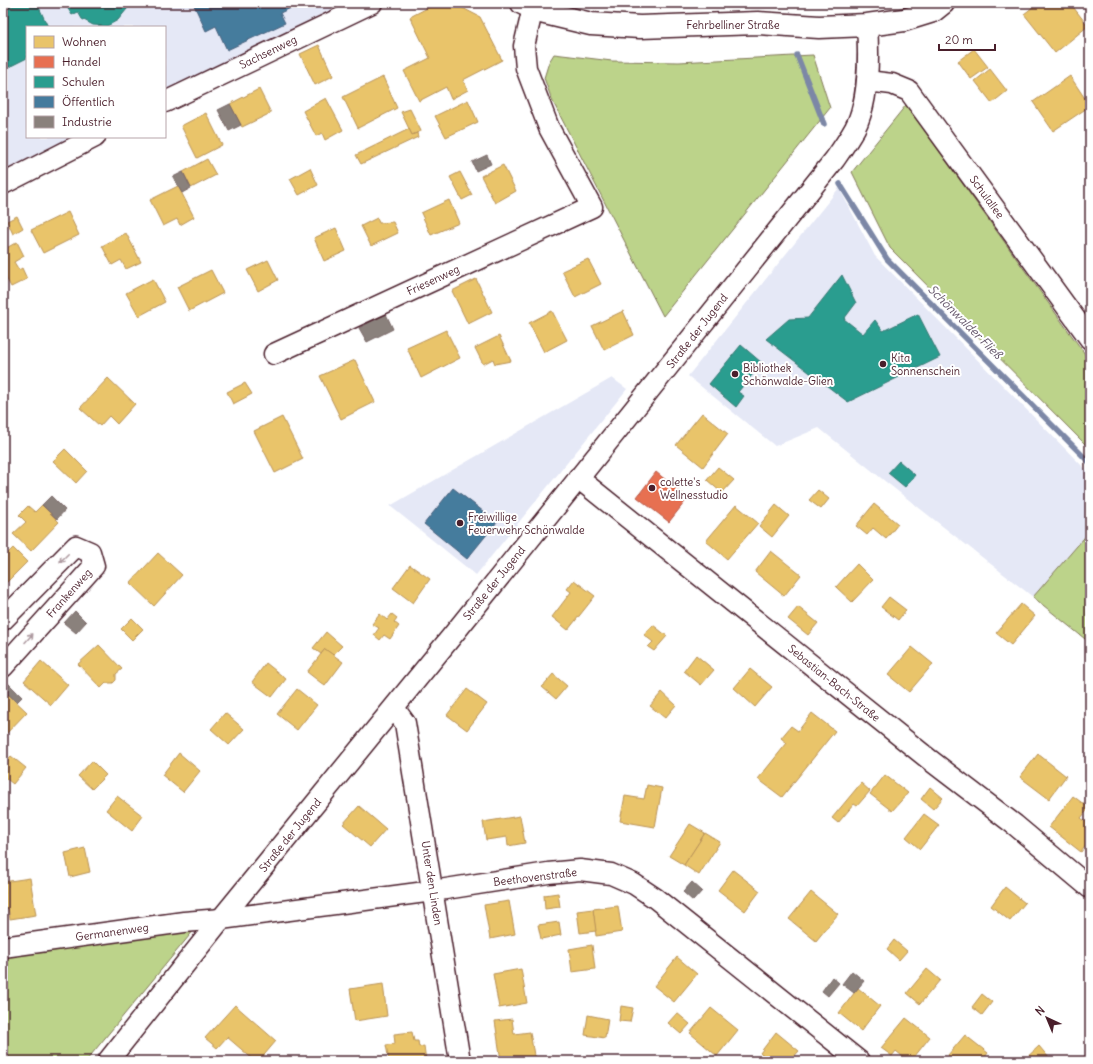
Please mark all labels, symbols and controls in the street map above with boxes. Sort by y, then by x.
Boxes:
street label: Fehrbelliner Straße [686,18,780,32]
legend [26,26,166,138]
scale bar [939,26,995,52]
street label: Sachsenweg [237,32,299,72]
text: 20 m [945,32,973,47]
text: Wohnen [62,34,107,49]
text: Handel [62,54,101,69]
text: Schulen [62,74,105,89]
text: Öffentlich [62,94,115,109]
text: Industrie [62,114,112,129]
street label: Schulallee [967,173,1007,221]
street label: Friesenweg [404,262,462,298]
water label: Schönwalder Fließ [925,281,1007,363]
street label: Straße der Jugend [663,290,731,371]
place label: Kita Sonnenschein [891,351,960,378]
marker: Kita Sonnenschein [878,359,888,369]
place label: Bibliothek Schönwalde-Glien [743,361,833,388]
marker: Bibliothek Schönwalde-Glien [730,369,740,379]
place label: colette's Wellnesstudio [660,475,728,502]
marker: colette's Wellnesstudio [647,483,657,493]
place label: Freiwillige Feuerwehr Schönwalde [468,510,585,537]
marker: Freiwillige Feuerwehr Schönwalde [455,518,465,528]
street label: Straße der Jugend [460,543,528,623]
one-way arrow [60,553,69,563]
street label: Frankenweg [43,566,95,620]
one-way arrow [24,633,34,643]
street label: Sebastian-Bach-Straße [785,641,883,725]
street label: Straße der Jugend [256,795,324,875]
street label: Unter den Linden [418,840,446,926]
street label: Beethovenstraße [492,865,578,889]
street label: Germanenweg [75,920,149,944]
north arrow [1027,998,1067,1038]
text: N [1032,1003,1048,1018]

